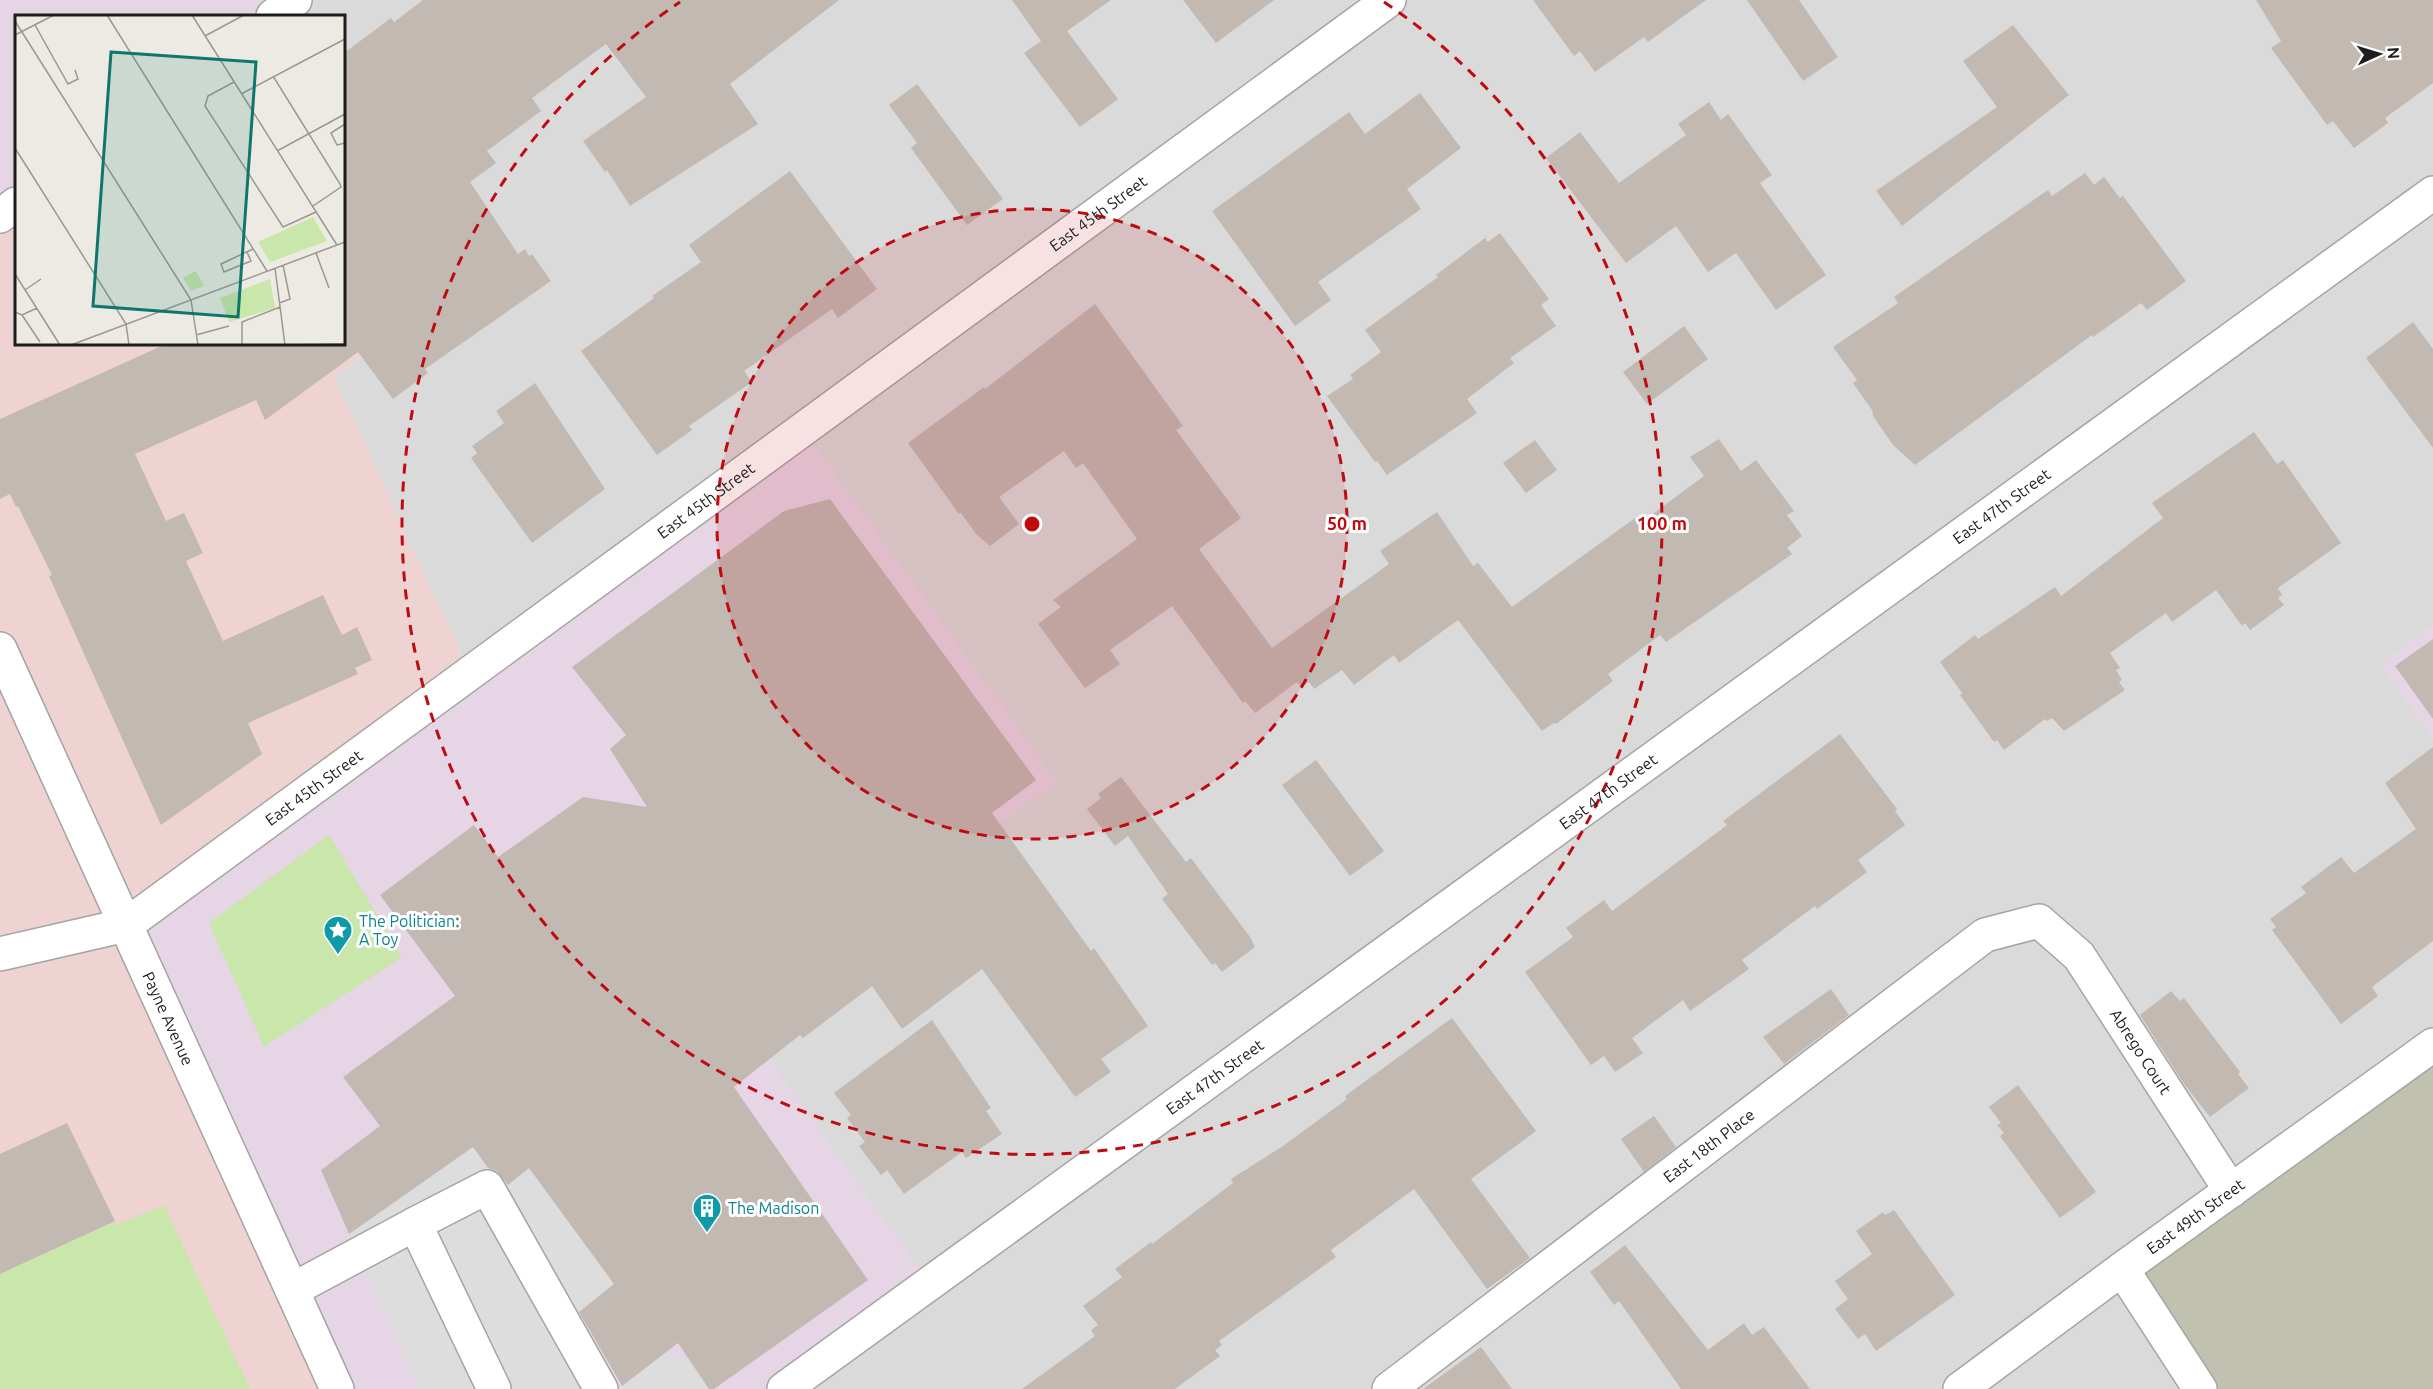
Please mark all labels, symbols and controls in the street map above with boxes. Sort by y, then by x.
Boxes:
inset map [15,15,345,345]
north arrow [2349,24,2409,84]
text: N [2385,46,2403,60]
street label: East 45th Street [1046,171,1151,255]
street label: East 45th Street [654,458,759,542]
street label: East 47th Street [1949,464,2054,547]
text: 50 m [1327,513,1367,533]
text: 100 m [1637,513,1687,533]
centre of rings [1022,514,1042,534]
street label: East 45th Street [262,746,366,829]
street label: East 47th Street [1556,750,1661,833]
place label: The Politician: A Toy [359,912,459,948]
place icon: The Politician: A Toy [322,914,354,956]
street label: Payne Avenue [139,969,197,1068]
street label: Abrego Court [2107,1006,2175,1098]
street label: East 47th Street [1162,1035,1267,1118]
street label: East 18th Place [1660,1105,1758,1186]
street label: East 49th Street [2143,1175,2248,1257]
building icon: The Madison [691,1192,723,1234]
place label: The Madison [728,1199,819,1217]

